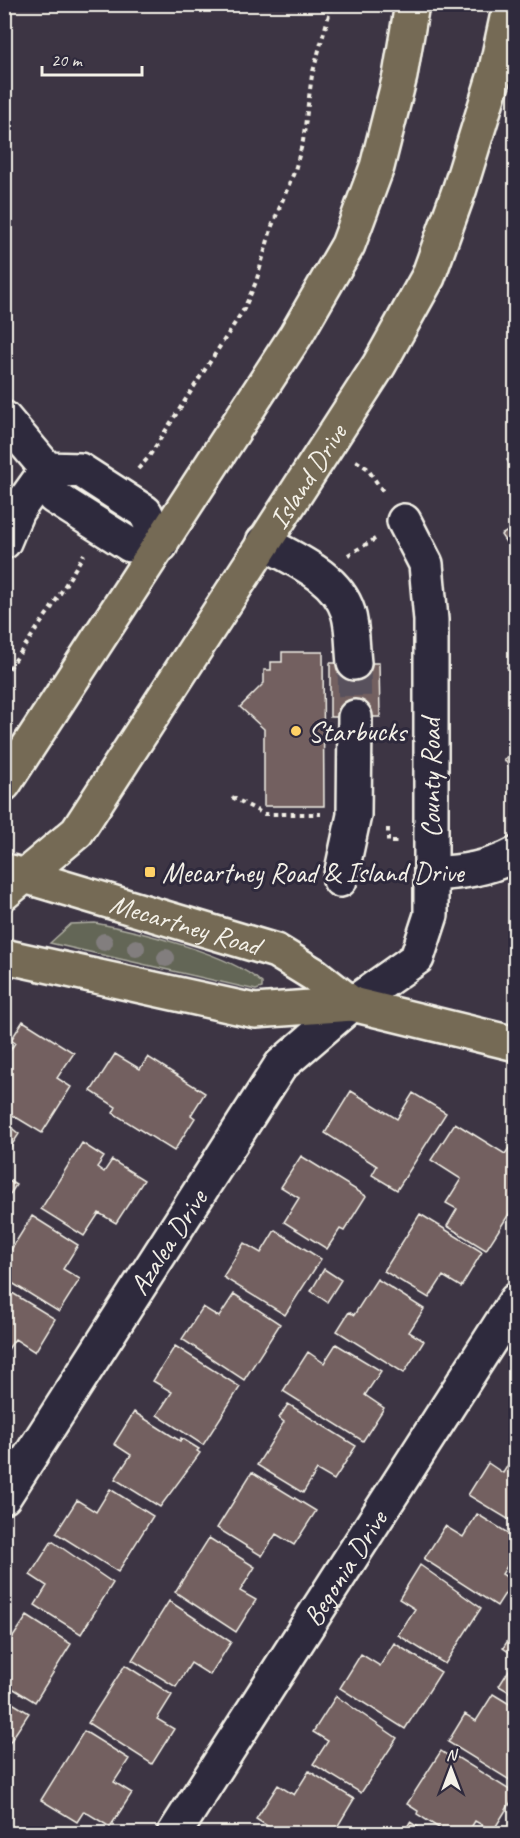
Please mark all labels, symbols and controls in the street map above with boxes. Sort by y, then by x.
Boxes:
scale bar [42,39,142,77]
text: 20 m [51,49,84,71]
street label: Island Drive [261,416,355,535]
place label: Starbucks [308,714,408,749]
street label: County Road [413,714,448,838]
marker: Starbucks [289,724,303,738]
place label: Mecartney Road & Island Drive [162,855,466,890]
marker: Mecartney Road & Island Drive [143,865,157,879]
street label: Mecartney Road [106,886,268,964]
street label: Azalea Drive [121,1181,216,1301]
street label: Begonia Drive [295,1502,396,1632]
north arrow [421,1739,481,1799]
text: N [446,1745,459,1765]

